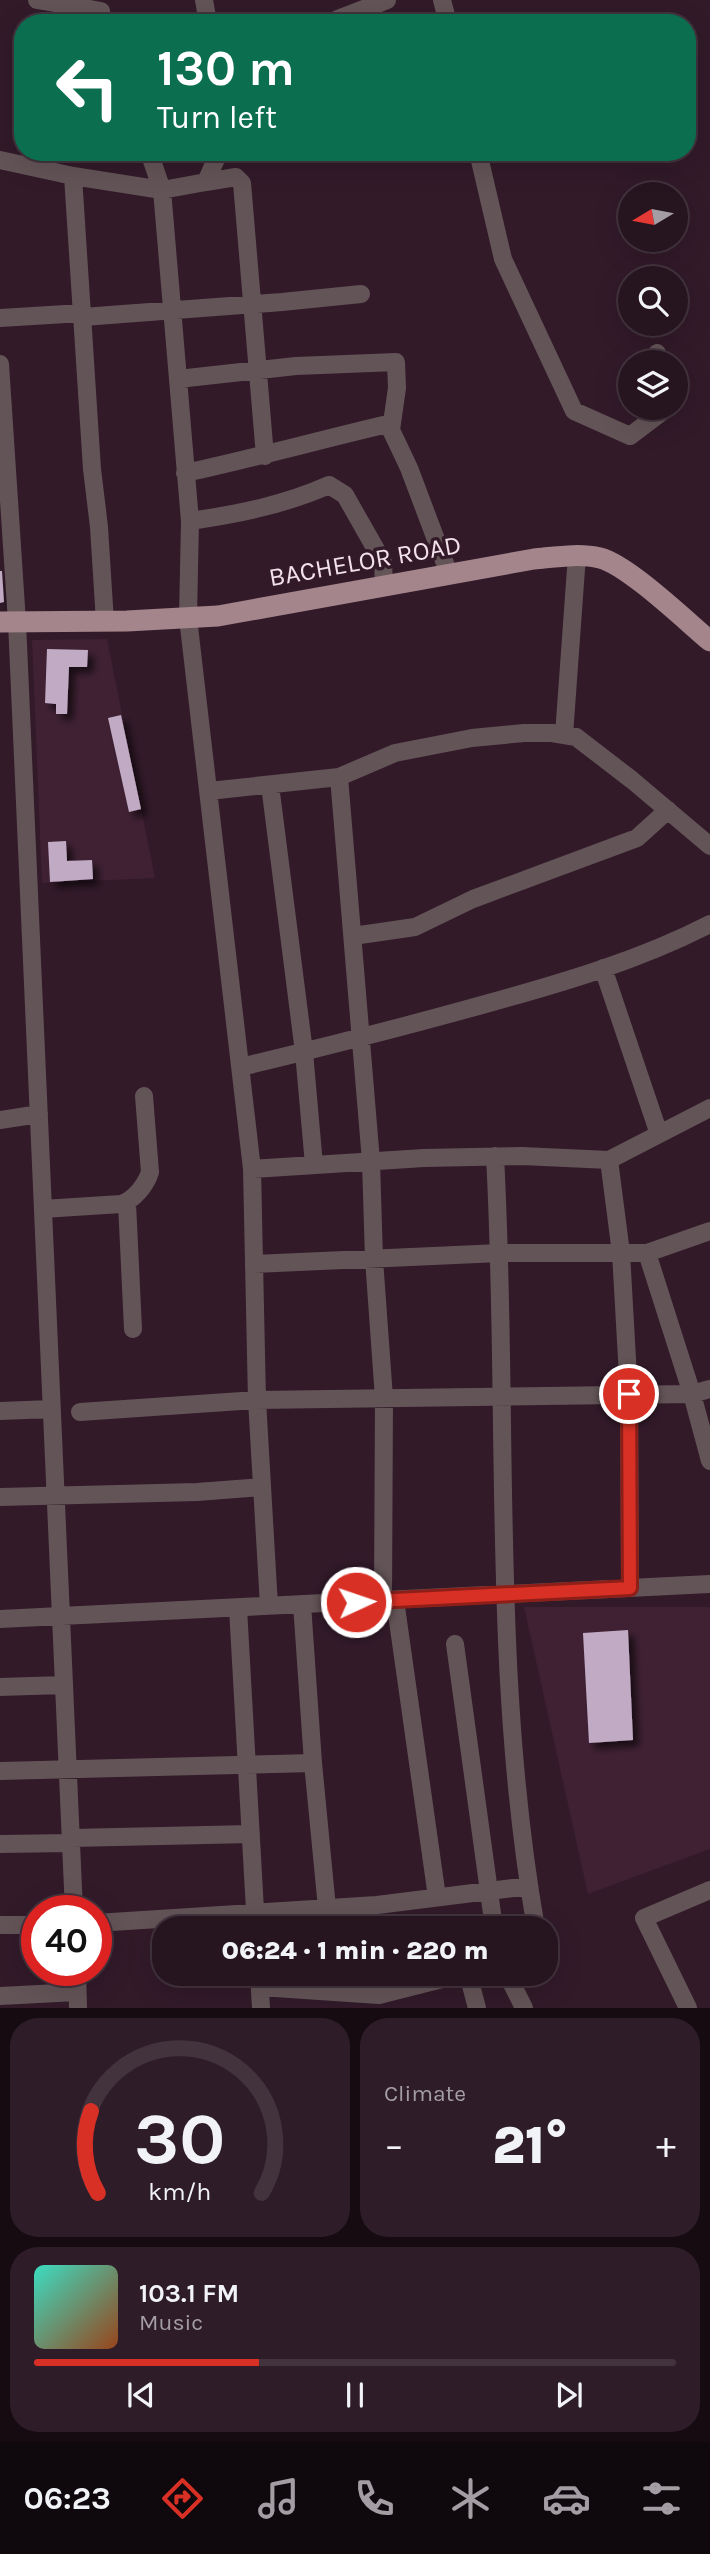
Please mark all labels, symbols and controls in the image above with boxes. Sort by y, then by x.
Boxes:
text: 130 m [157,40,295,97]
icon: left [42,42,133,133]
text: Turn left [157,99,277,136]
north arrow [618,182,688,252]
map controls [618,182,688,420]
button: search [618,266,688,336]
button: layers [618,350,688,420]
street label: BACHELOR ROAD [266,529,464,593]
pin [599,1364,659,1424]
icon: arrive [610,1375,648,1413]
position arrow [319,1565,393,1639]
speed limit sign: 40 [21,1895,112,1986]
text: 06:24 · 1 min · 220 m [222,1935,488,1966]
text: Climate [384,2080,466,2107]
text: 30 [134,2097,226,2182]
text: 21° [492,2115,568,2176]
text: − [384,2123,404,2168]
text: + [656,2123,676,2168]
text: km/h [148,2177,212,2206]
text: 103.1 FM [139,2278,239,2309]
text: Music [139,2309,203,2336]
icon: previous [122,2376,160,2414]
icon: pause [336,2376,374,2414]
icon: next [550,2376,588,2414]
icon: directions [158,2474,207,2523]
icon: music [254,2474,303,2523]
icon: phone [350,2474,399,2523]
icon: climate [446,2474,495,2523]
icon: car [542,2474,591,2523]
icon: filters [637,2474,686,2523]
text: 06:23 [23,2480,111,2517]

